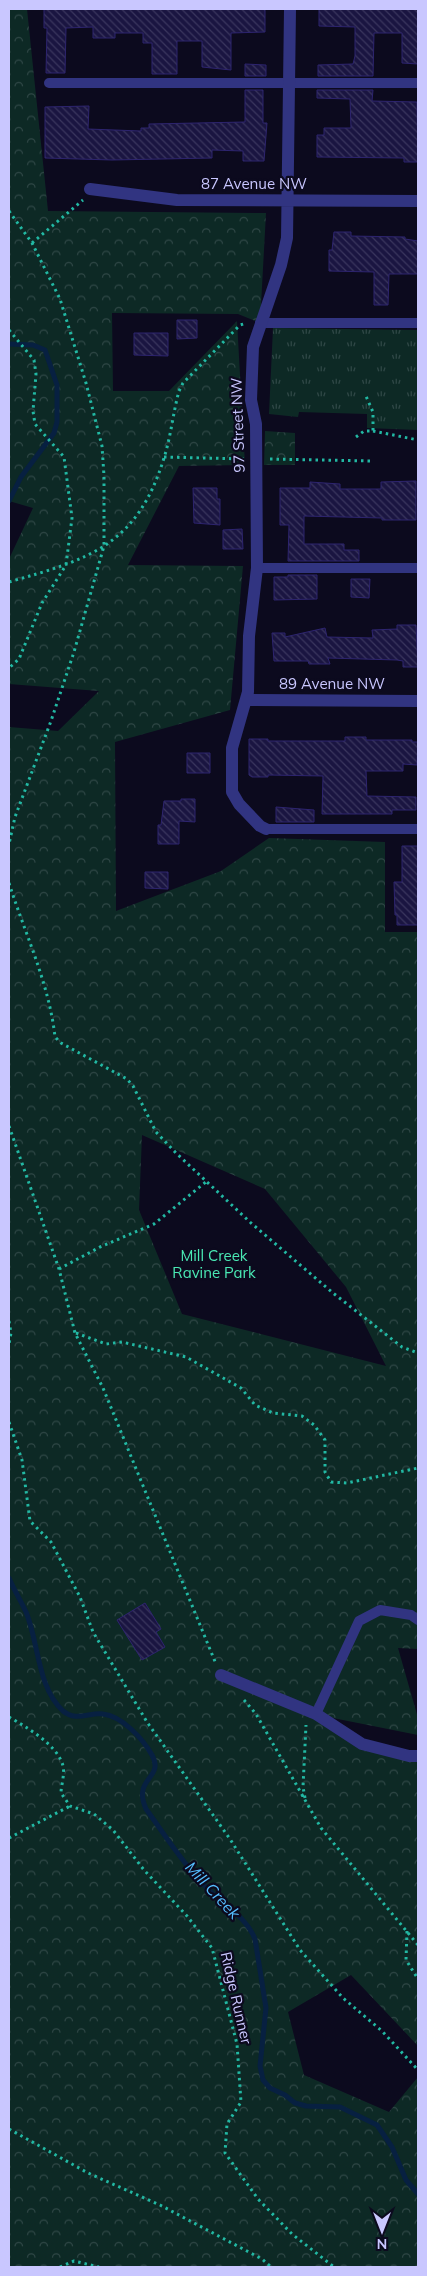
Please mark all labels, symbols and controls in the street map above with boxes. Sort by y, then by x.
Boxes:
street label: 87 Avenue NW [201,174,307,193]
street label: 97 Street NW [226,377,249,473]
street label: 89 Avenue NW [279,674,385,693]
park label: Mill Creek Ravine Park [172,1246,256,1282]
water label: Mill Creek [181,1857,245,1924]
street label: Ridge Runner [217,1950,256,2046]
north arrow [357,2206,407,2256]
text: N [377,2235,387,2253]

